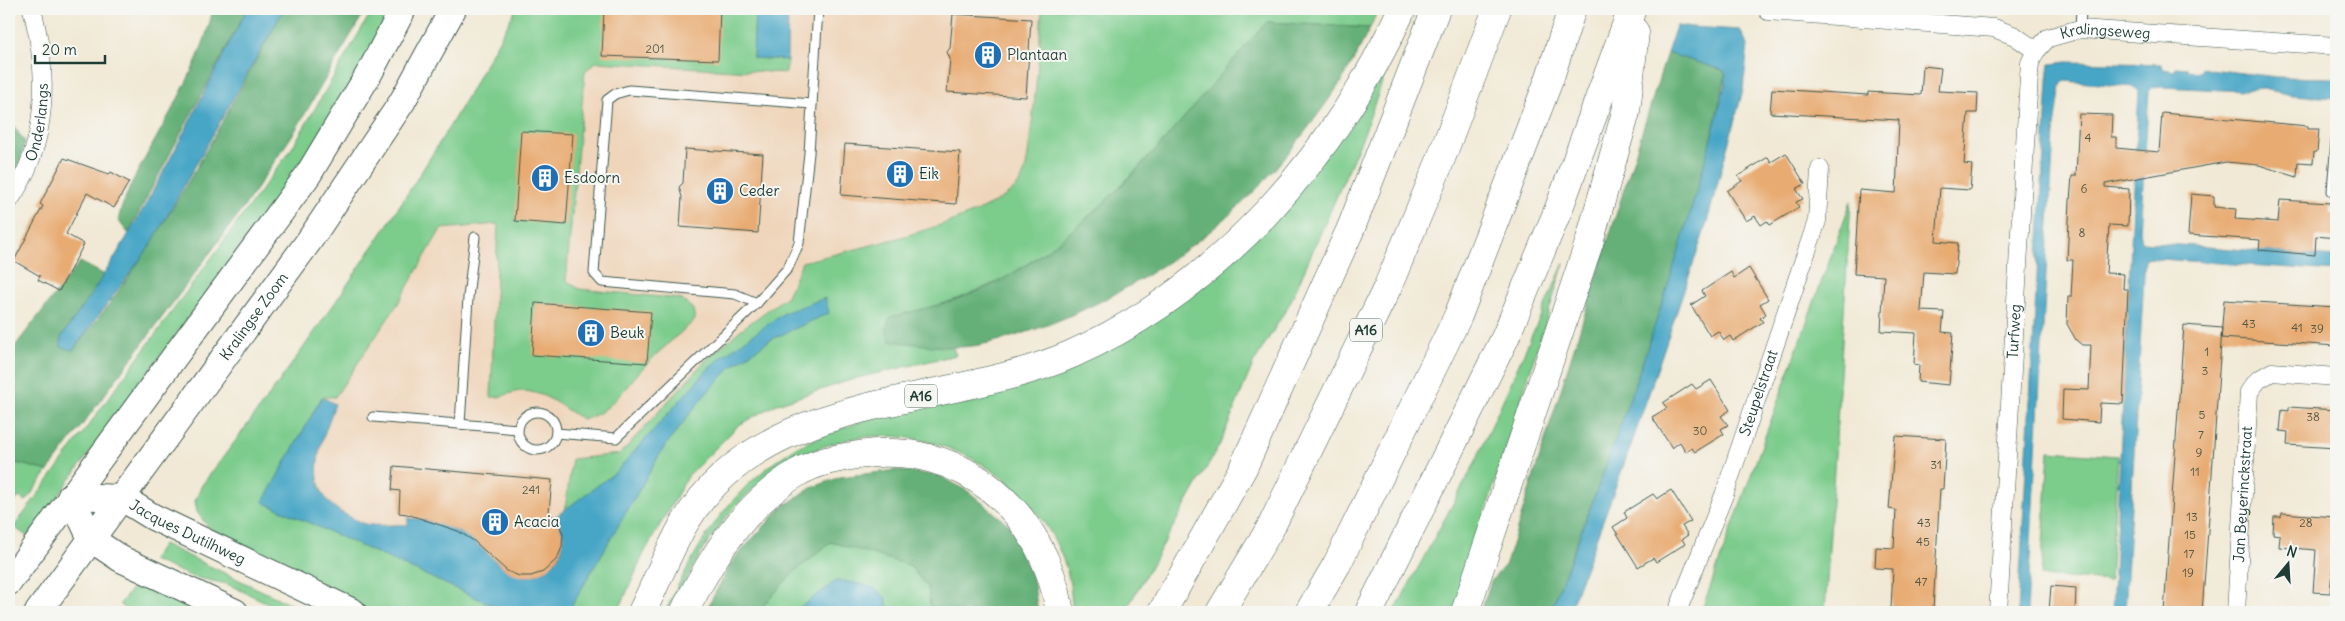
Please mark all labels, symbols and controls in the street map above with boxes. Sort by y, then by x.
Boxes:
street label: Kralingseweg [2058,18,2151,43]
scale bar [35,32,105,64]
text: 20 m [42,40,77,59]
building icon: Plantaan [973,40,1003,70]
house number: 201 [645,41,665,56]
place label: Plantaan [1007,45,1068,64]
street label: Onderlangs [21,83,52,164]
house number: 4 [2085,130,2092,145]
building icon: Eik [885,159,915,189]
building icon: Esdoorn [530,163,560,193]
place label: Eik [919,164,939,183]
place label: Esdoorn [564,168,620,187]
building icon: Ceder [705,176,735,206]
place label: Ceder [739,181,780,200]
house number: 6 [2081,181,2088,196]
house number: 8 [2079,225,2086,240]
street label: Kralingse Zoom [215,268,292,364]
street label: Turfweg [2003,304,2025,359]
house number: 43 [2242,316,2256,331]
building icon: Beuk [576,318,606,348]
road number: A16 [1350,318,1382,342]
house number: 41 [2291,320,2303,335]
house number: 39 [2310,321,2324,336]
place label: Beuk [610,323,645,342]
house number: 1 [2205,344,2209,359]
street label: Steupelstraat [1735,347,1782,438]
house number: 3 [2202,363,2209,378]
road number: A16 [905,384,937,408]
house number: 5 [2199,407,2206,422]
house number: 38 [2306,409,2320,424]
house number: 30 [1693,423,1707,438]
street label: Jan Beyerinckstraat [2229,425,2256,563]
house number: 7 [2198,427,2204,442]
house number: 9 [2196,445,2203,460]
house number: 31 [1930,457,1942,472]
house number: 11 [2190,464,2200,479]
house number: 241 [522,482,540,497]
street label: Jacques Dutilhweg [126,495,249,569]
building icon: Acacia [480,507,510,537]
house number: 13 [2186,509,2198,524]
place label: Acacia [514,512,560,531]
house number: 43 [1917,515,1931,530]
house number: 28 [2299,515,2313,530]
house number: 15 [2184,527,2196,542]
house number: 45 [1916,534,1930,549]
north arrow [2262,538,2312,588]
text: N [2285,542,2299,562]
house number: 17 [2184,546,2194,561]
house number: 19 [2182,565,2194,580]
house number: 47 [1915,574,1927,589]

